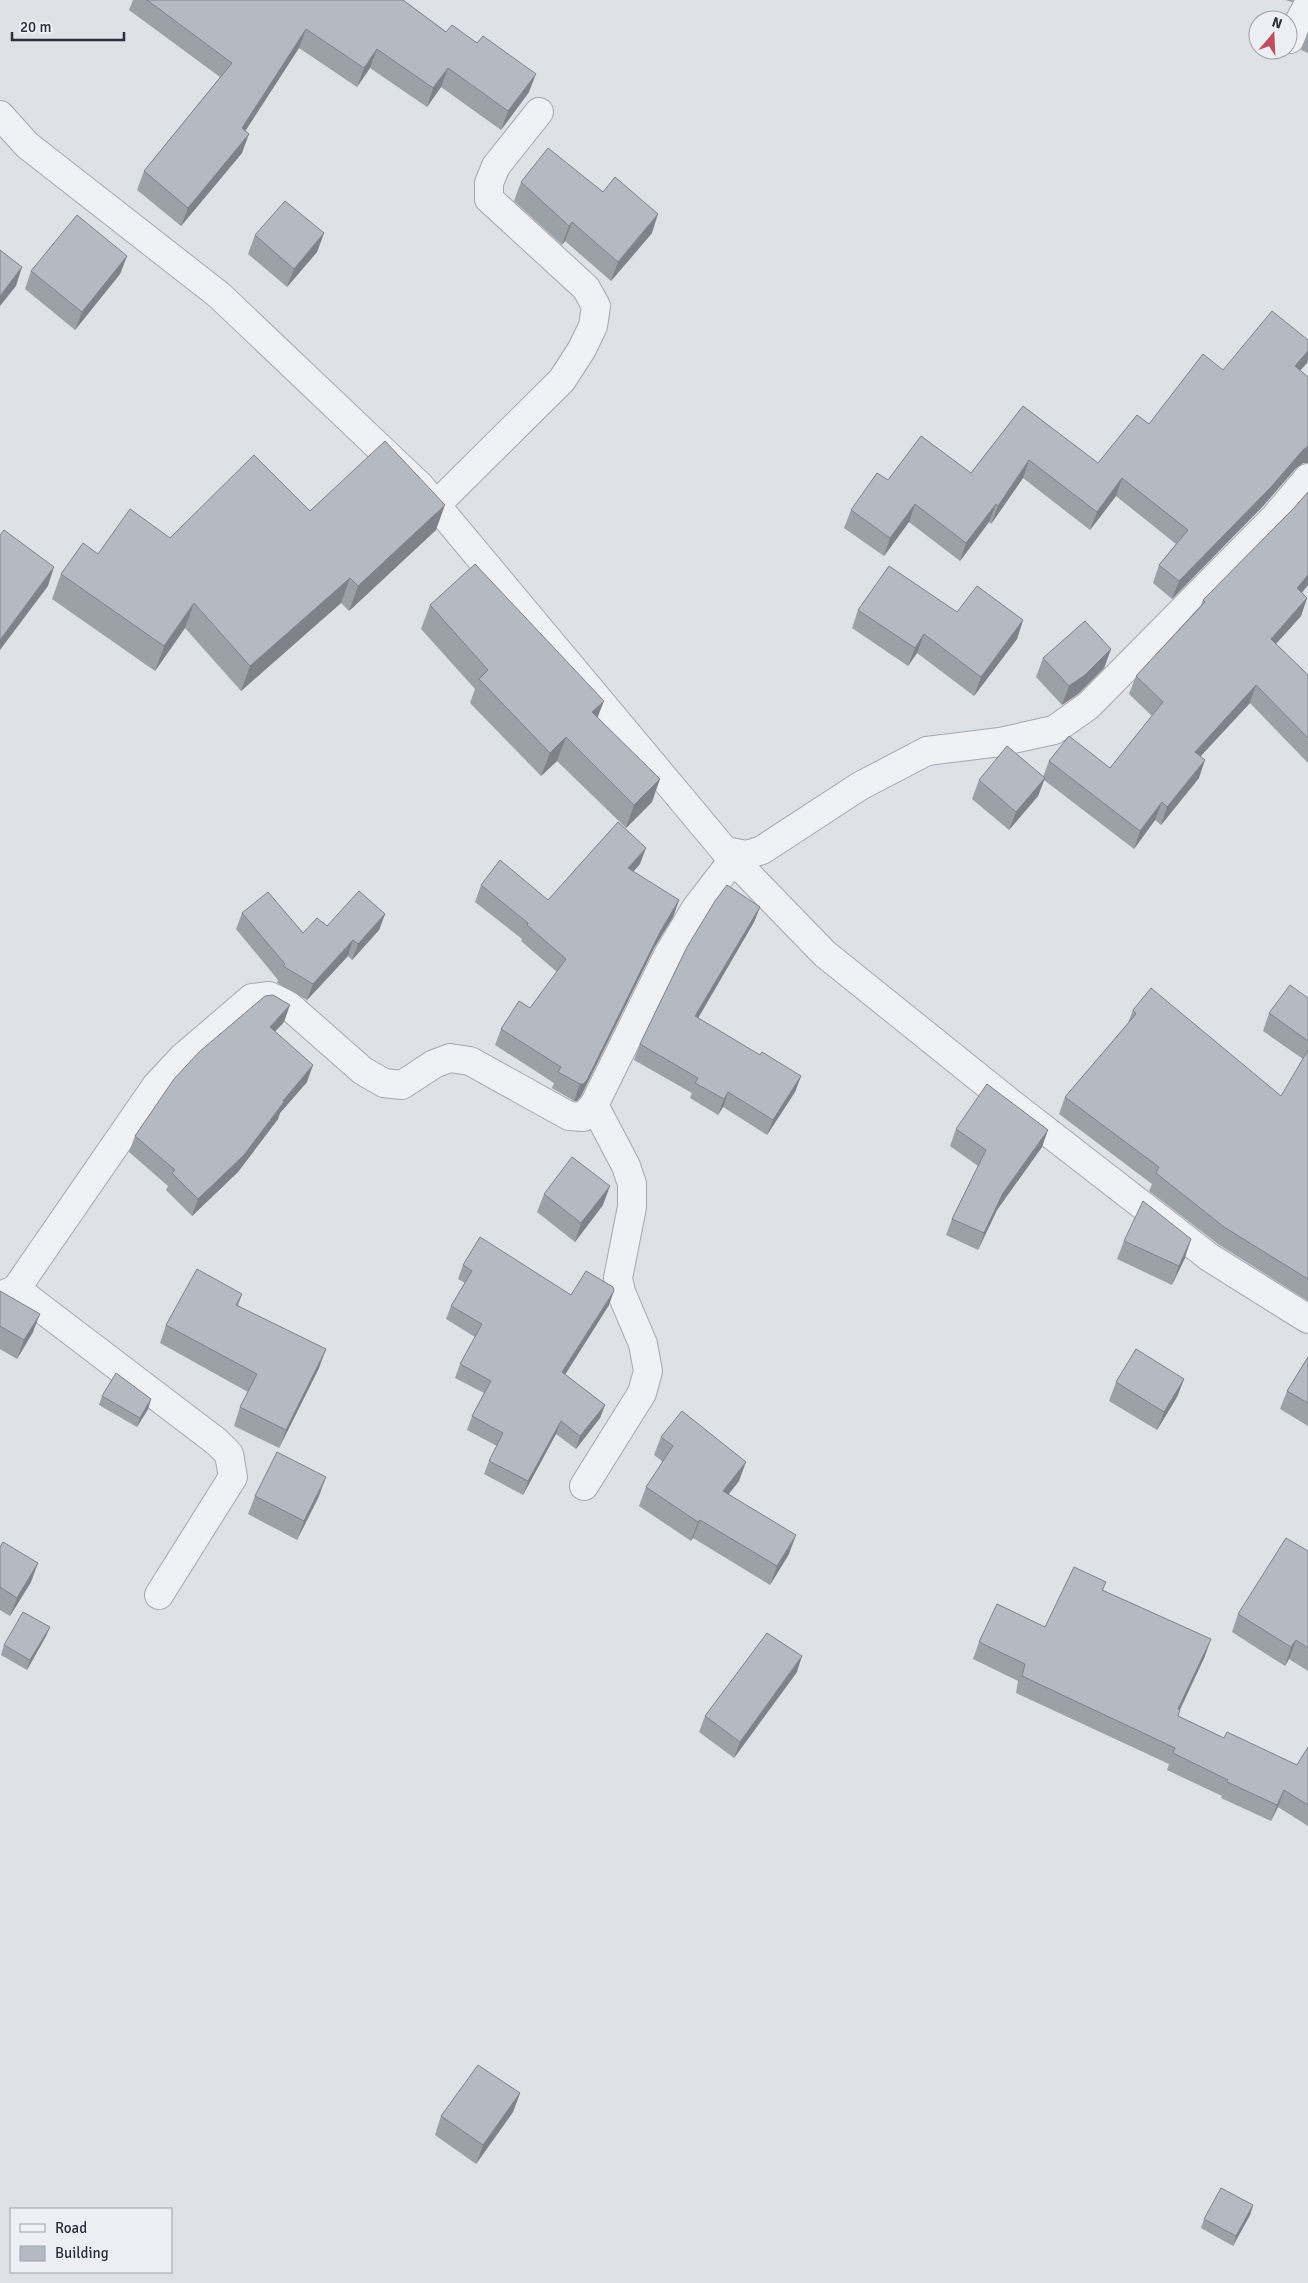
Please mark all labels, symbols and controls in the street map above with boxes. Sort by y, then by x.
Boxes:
scale bar [12,10,125,42]
north arrow [1248,10,1298,60]
text: N [1270,14,1284,33]
text: 20 m [20,18,51,36]
legend [10,2208,172,2273]
text: Road [55,2219,87,2237]
text: Building [55,2244,109,2262]

